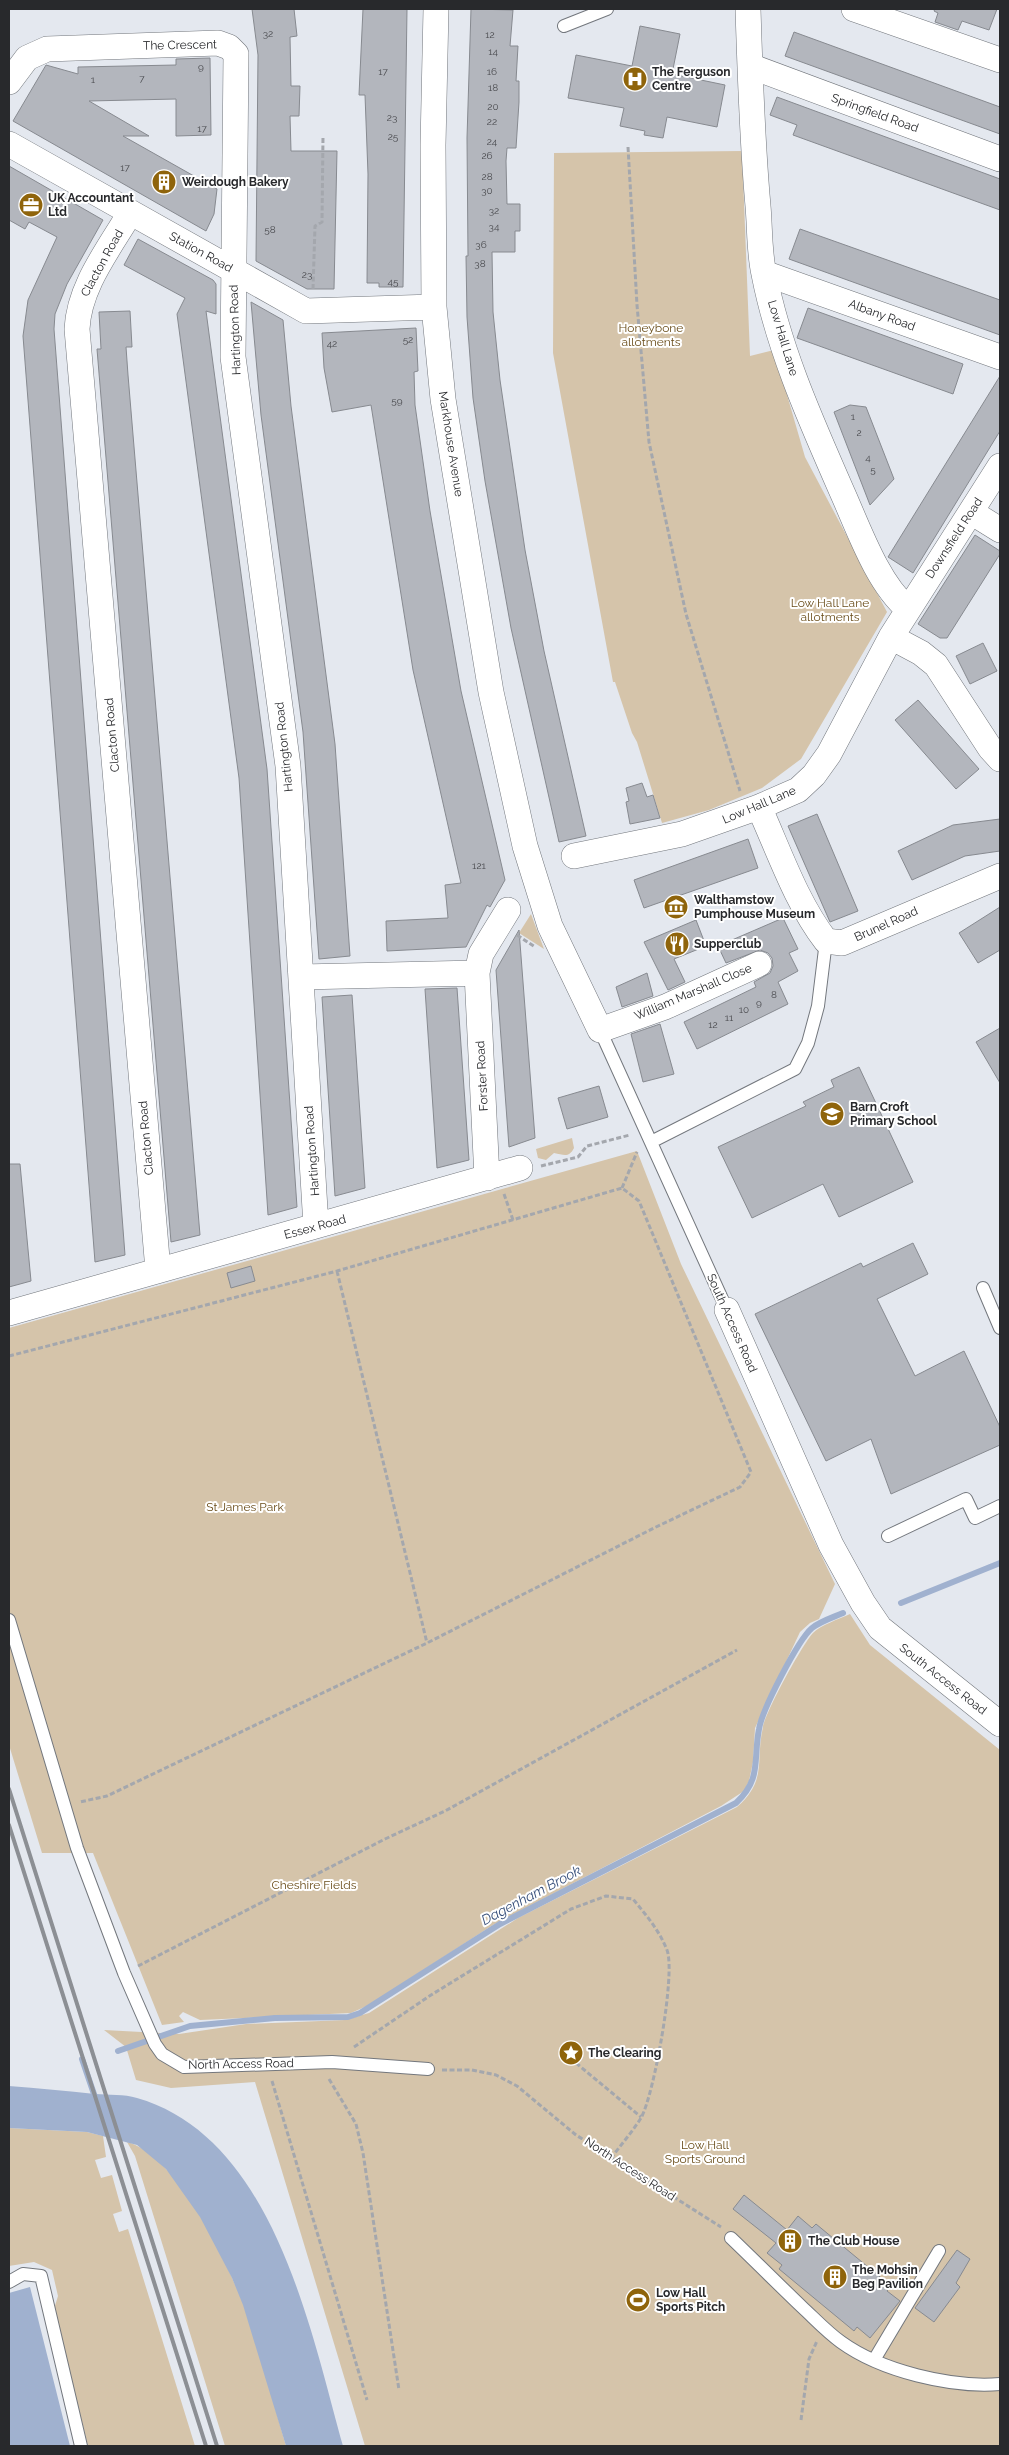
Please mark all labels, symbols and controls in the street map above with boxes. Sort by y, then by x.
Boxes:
house number: 32 [263,28,273,39]
house number: 12 [485,29,495,40]
street label: The Crescent [143,37,217,53]
house number: 14 [488,46,498,57]
house number: 9 [198,61,204,72]
place label: The Ferguson Centre [652,65,731,93]
house number: 17 [378,66,388,77]
house number: 16 [487,66,497,77]
hospital icon: The Ferguson Centre [622,66,648,92]
house number: 7 [139,73,145,84]
house number: 1 [91,74,96,85]
house number: 18 [488,82,498,93]
street label: Springfield Road [830,91,920,135]
house number: 20 [487,101,499,112]
house number: 23 [387,112,397,123]
house number: 22 [487,116,497,127]
house number: 17 [197,123,207,134]
house number: 25 [388,131,399,142]
house number: 24 [487,136,498,147]
house number: 26 [481,150,493,161]
house number: 17 [120,162,130,173]
building icon: Weirdough Bakery [151,169,177,195]
house number: 28 [481,171,493,182]
place label: Weirdough Bakery [182,175,289,189]
house number: 30 [481,185,493,196]
place label: UK Accountant Ltd [48,191,134,219]
office icon: UK Accountant Ltd [18,192,44,218]
house number: 32 [489,205,499,216]
house number: 34 [489,221,500,232]
house number: 58 [264,224,276,235]
street label: Clacton Road [78,227,126,299]
street label: Station Road [167,229,235,275]
house number: 36 [475,239,487,250]
house number: 38 [474,258,486,269]
house number: 23 [302,269,312,280]
house number: 45 [388,276,399,287]
street label: Hartington Road [226,285,244,375]
street label: Albany Road [847,296,917,334]
street label: Low Hall Lane [765,298,801,378]
park label: Honeybone allotments [619,321,683,349]
house number: 52 [403,334,413,345]
house number: 42 [327,338,337,349]
street label: Markhouse Avenue [436,390,466,498]
house number: 59 [391,395,403,406]
house number: 1 [851,411,856,422]
house number: 2 [856,427,862,438]
house number: 4 [865,452,871,463]
house number: 5 [870,464,876,475]
street label: Downsfield Road [923,495,985,581]
park label: Low Hall Lane allotments [791,596,869,624]
street label: Clacton Road [102,697,122,773]
street label: Hartington Road [272,701,296,793]
street label: Low Hall Lane [720,783,798,827]
house number: 121 [472,860,487,871]
place label: Walthamstow Pumphouse Museum [694,893,815,921]
museum icon: Walthamstow Pumphouse Museum [663,894,689,920]
street label: Brunel Road [852,904,920,944]
restaurant icon: Supperclub [664,931,690,957]
place label: Supperclub [694,937,762,951]
street label: William Marshall Close [632,961,754,1023]
house number: 8 [771,989,777,1000]
house number: 9 [756,997,762,1008]
house number: 10 [739,1004,749,1015]
house number: 11 [725,1012,734,1023]
house number: 12 [708,1019,718,1030]
street label: Forster Road [473,1040,491,1112]
street label: Clacton Road [136,1100,156,1176]
place label: Barn Croft Primary School [850,1100,937,1128]
school or university icon: Barn Croft Primary School [819,1101,845,1127]
street label: Hartington Road [302,1105,322,1197]
street label: Essex Road [282,1212,348,1242]
street label: South Access Road [704,1271,760,1375]
park label: St James Park [206,1500,284,1514]
street label: South Access Road [897,1641,989,1717]
water label: Dagenham Brook [478,1862,584,1928]
park label: Cheshire Fields [271,1878,357,1892]
place icon: The Clearing [558,2040,584,2066]
place label: The Clearing [588,2046,661,2060]
street label: North Access Road [188,2056,294,2072]
street label: North Access Road [582,2134,678,2204]
park label: Low Hall Sports Ground [665,2138,745,2166]
building icon: The Club House [777,2228,803,2254]
place label: The Club House [808,2234,899,2248]
place label: The Mohsin Beg Pavilion [852,2263,923,2291]
building icon: The Mohsin Beg Pavilion [822,2264,848,2290]
place label: Low Hall Sports Pitch [656,2286,725,2314]
sports icon: Low Hall Sports Pitch [625,2287,651,2313]

